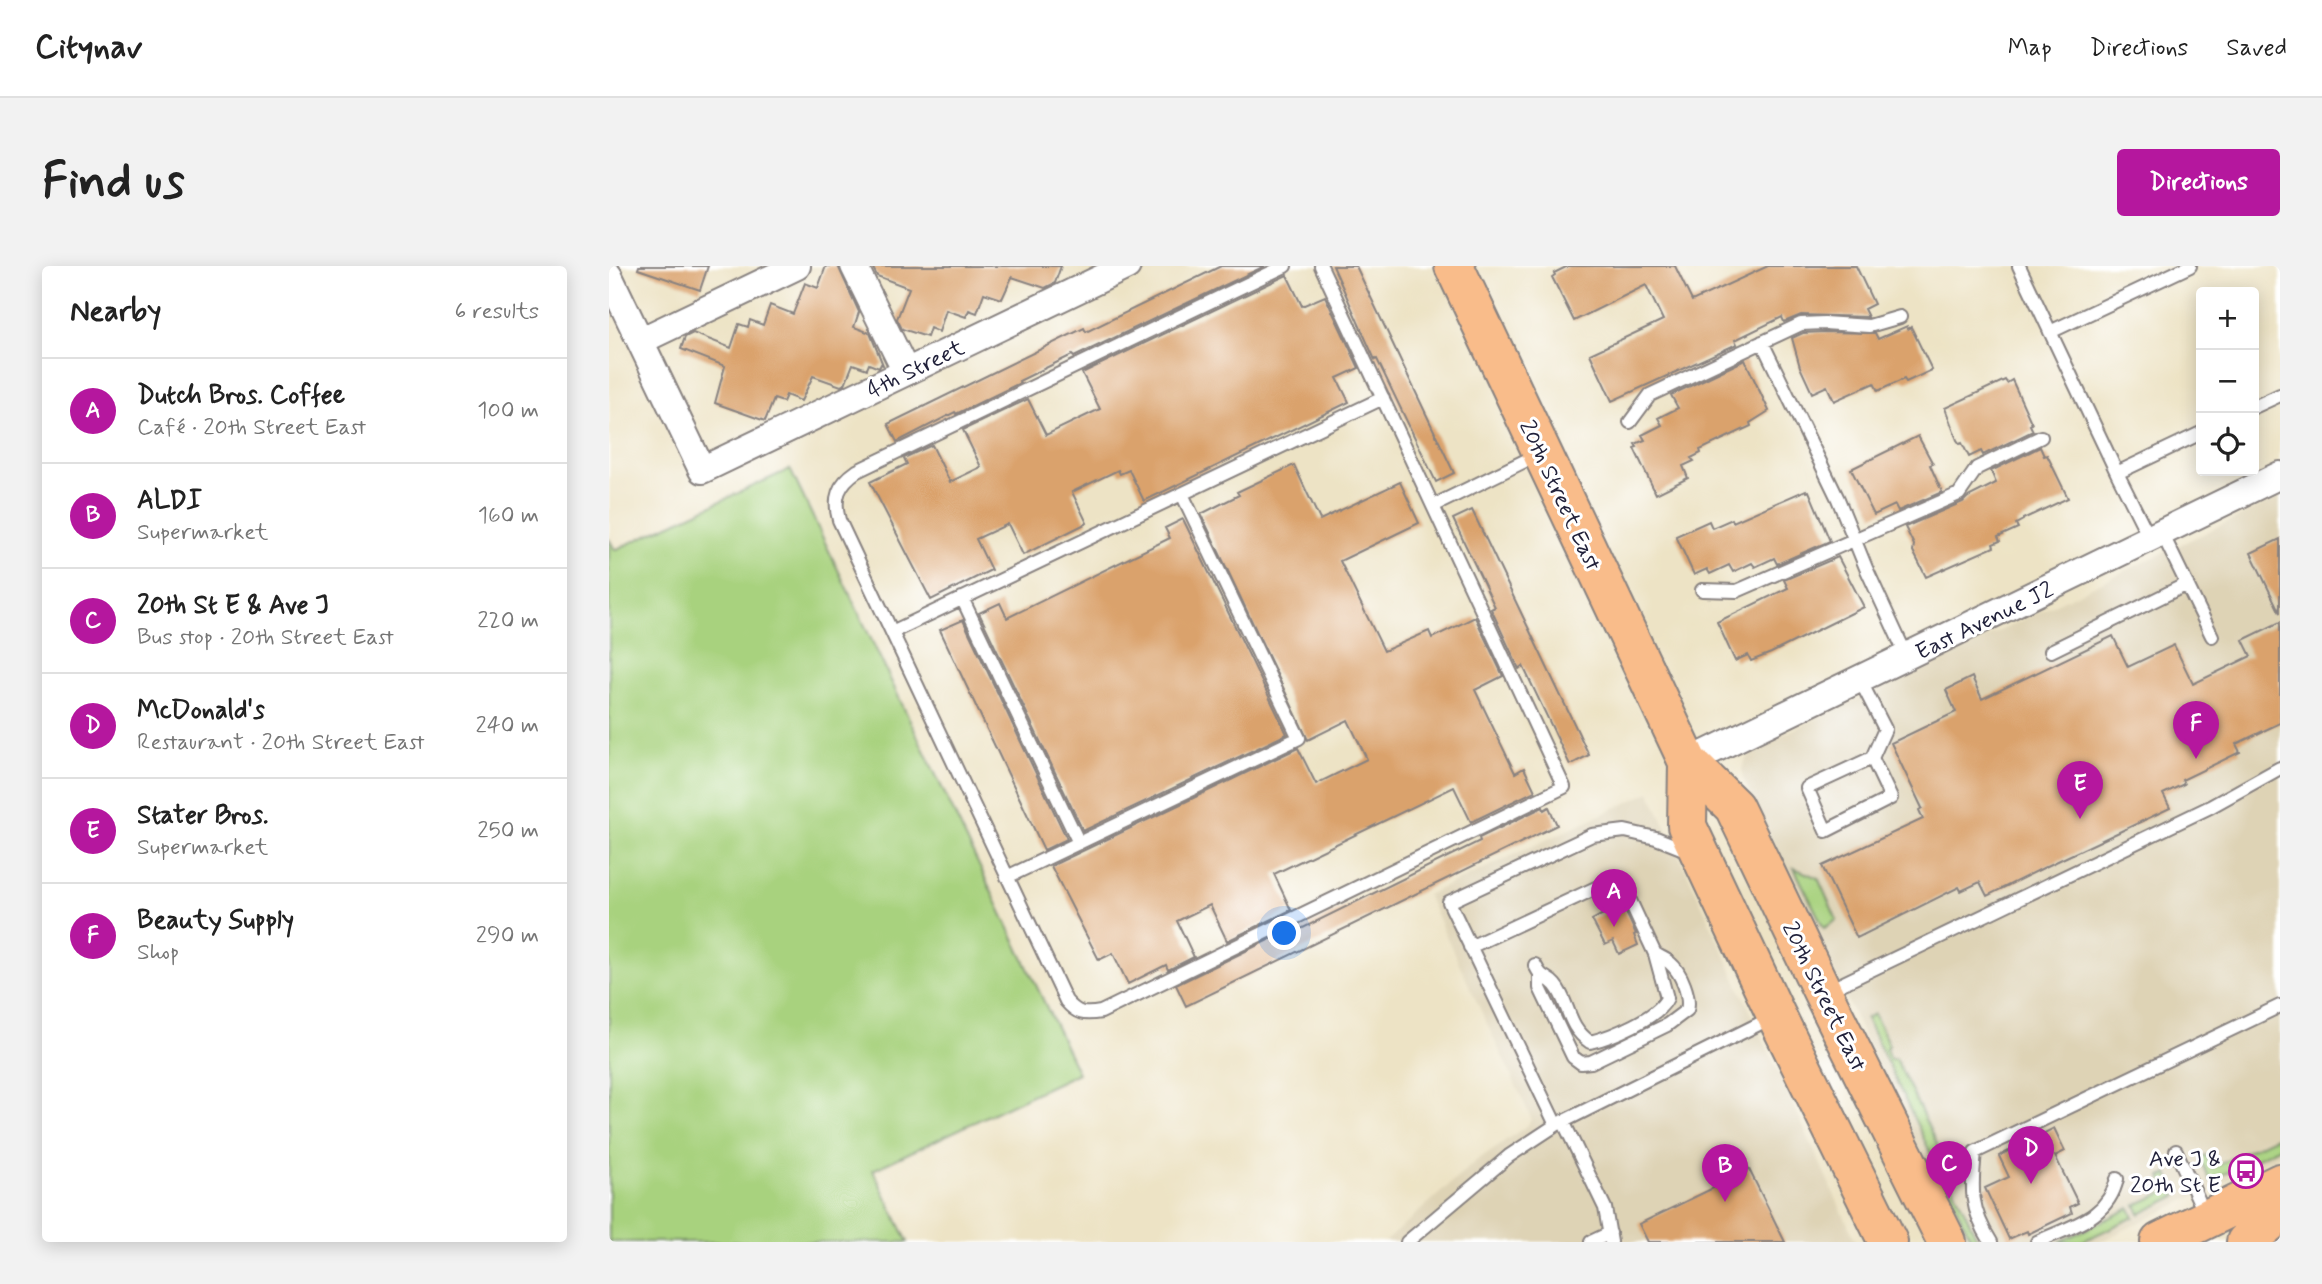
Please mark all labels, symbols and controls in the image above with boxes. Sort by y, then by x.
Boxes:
text: Citynav [35,26,142,70]
text: Map [2008,33,2052,64]
text: Directions [2090,33,2188,64]
text: Saved [2226,33,2287,64]
button: Directions [2117,149,2280,216]
text: Find us [42,150,185,215]
map controls [2196,287,2259,476]
button: + [2196,287,2259,350]
text: Nearby [70,292,161,331]
text: 6 results [455,297,539,327]
street label: 4th Street [862,333,970,406]
button: − [2196,350,2259,413]
text: Dutch Bros. Coffee [137,379,345,413]
text: A [85,396,101,426]
text: 100 m [477,396,539,426]
text: Café · 20th Street East [137,413,366,443]
button: locate [2196,413,2259,476]
street label: 20th Street East [1511,416,1607,576]
text: ALDI [137,484,202,518]
text: B [86,501,100,531]
text: 160 m [478,501,539,531]
text: Supermarket [137,518,268,548]
street label: East Avenue J2 [1911,576,2059,668]
text: 20th St E & Ave J [137,589,329,623]
text: C [85,606,101,636]
text: 220 m [477,606,539,636]
text: Bus stop · 20th Street East [137,623,394,653]
text: McDonald's [137,694,265,728]
pin: F [2173,701,2219,759]
text: D [85,711,101,741]
text: 240 m [475,711,539,741]
text: Restaurant · 20th Street East [137,728,425,758]
pin: E [2057,761,2103,819]
text: Stater Bros. [137,799,268,833]
text: E [86,816,100,846]
text: 250 m [477,816,539,846]
text: Supermarket [137,833,268,863]
pin: A [1591,869,1637,927]
text: Beauty Supply [137,904,294,938]
your location [1267,916,1301,950]
street label: 20th Street East [1774,917,1872,1077]
text: F [87,921,99,951]
text: 290 m [476,921,539,951]
text: Shop [137,938,179,968]
pin: D [2008,1126,2054,1184]
pin: C [1926,1141,1972,1199]
pin: B [1702,1144,1748,1202]
place label: Ave J & 20th St E [2130,1145,2221,1201]
bus stop icon: Ave J & 20th St E [2227,1152,2265,1190]

